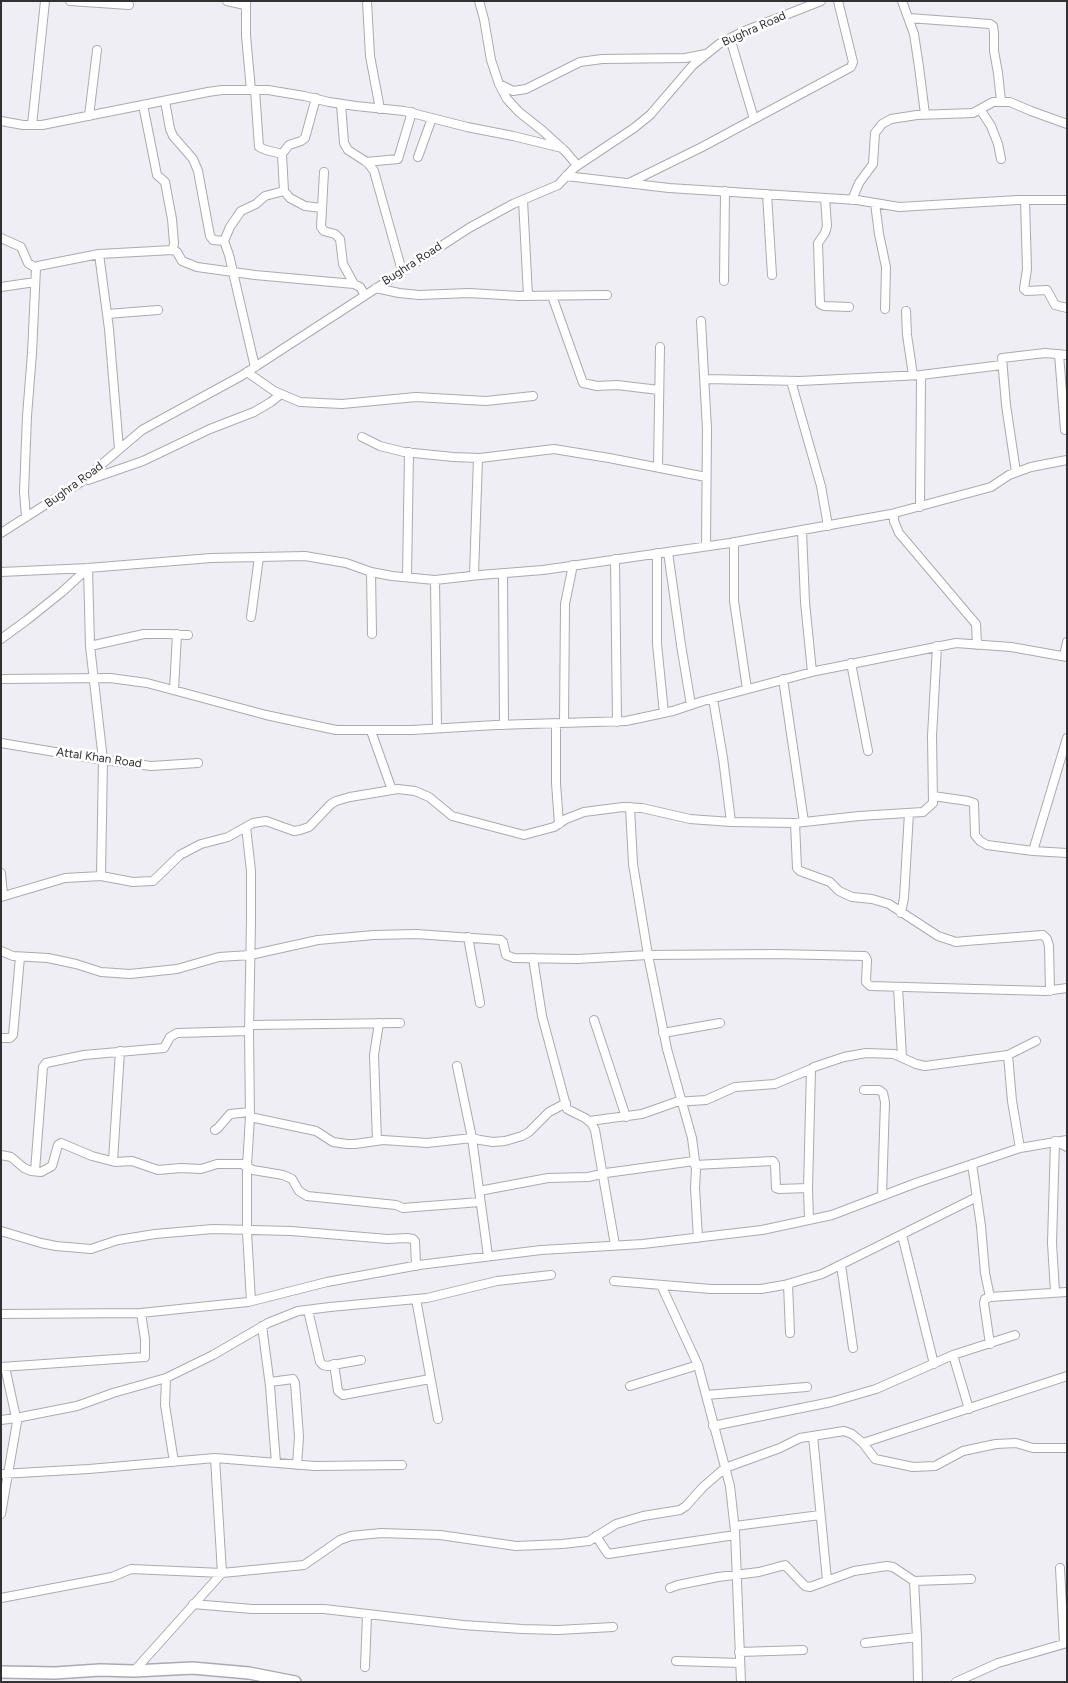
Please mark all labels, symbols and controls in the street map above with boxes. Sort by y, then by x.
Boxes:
street label: Bughra Road [720,8,788,50]
street label: Bughra Road [379,239,445,289]
street label: Bughra Road [42,459,106,511]
street label: Attal Khan Road [55,745,143,771]

